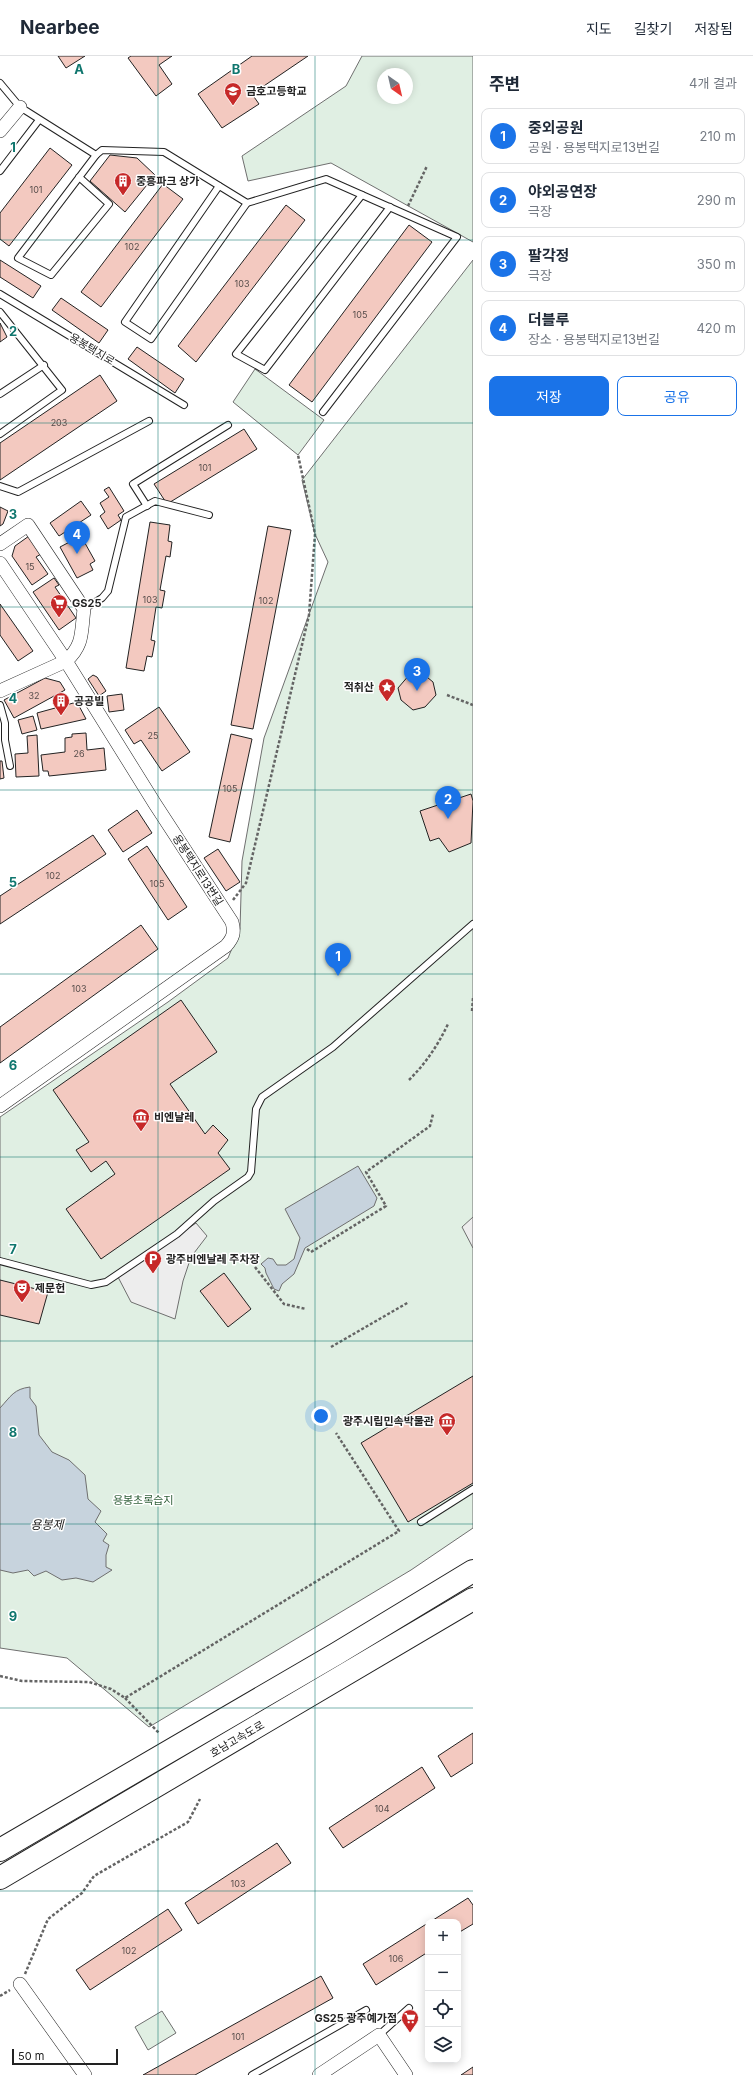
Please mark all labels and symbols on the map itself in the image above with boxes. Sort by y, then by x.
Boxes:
text: A [74,61,84,77]
text: B [232,61,241,77]
north arrow [377,68,413,104]
school or university icon: 금호고등학교 [223,81,243,106]
place label: 금호고등학교 [246,84,307,98]
text: 1 [10,139,16,155]
building icon: 중흥파크 상가 [113,171,133,196]
place label: 중흥파크 상가 [136,174,199,188]
house number: 101 [30,184,43,195]
house number: 102 [125,241,139,252]
house number: 103 [235,278,250,289]
house number: 105 [353,309,367,320]
text: 2 [9,323,17,339]
street label: 용봉택지로 [67,330,117,368]
house number: 203 [51,417,68,428]
house number: 101 [199,462,212,473]
text: 3 [9,506,17,522]
pin: 4 [64,521,90,554]
house number: 15 [25,561,35,572]
supermarket icon: GS25 [49,593,69,618]
house number: 103 [143,594,158,605]
house number: 102 [259,595,273,606]
place label: GS25 [72,596,101,610]
pin: 3 [404,658,430,691]
place icon: 적취산 [377,677,397,702]
place label: 적취산 [344,680,374,694]
text: 4 [9,690,18,706]
house number: 32 [28,690,40,701]
building icon: 공공빌 [51,691,71,716]
place label: 공공빌 [74,694,104,708]
house number: 25 [148,730,158,741]
house number: 26 [73,748,85,759]
house number: 105 [223,783,237,794]
pin: 2 [435,786,461,819]
street label: 용봉택지로13번길 [170,832,226,908]
house number: 102 [46,870,60,881]
text: 5 [9,874,17,890]
house number: 105 [150,878,164,889]
pin: 1 [325,943,351,976]
house number: 103 [72,983,87,994]
text: 6 [9,1057,17,1073]
museum icon: 비엔날레 [131,1107,151,1132]
place label: 비엔날레 [154,1110,194,1124]
text: 7 [9,1241,17,1257]
parking icon: 광주비엔날레 주차장 [143,1249,163,1274]
place label: 광주비엔날레 주차장 [166,1252,260,1266]
theatre icon: 제문헌 [12,1278,32,1303]
place label: 제문헌 [35,1281,65,1295]
your location [311,1406,331,1426]
museum icon: 광주시립민속박물관 [437,1411,457,1436]
place label: 광주시립민속박물관 [343,1414,434,1428]
text: 8 [9,1424,17,1440]
park label: 용봉초록습지 [113,1493,173,1507]
water label: 용봉제 [30,1517,66,1532]
text: 9 [9,1608,17,1624]
street label: 호남고속도로 [207,1718,267,1760]
house number: 104 [374,1803,390,1814]
house number: 103 [231,1878,246,1889]
house number: 102 [122,1945,136,1956]
house number: 106 [389,1953,404,1964]
supermarket icon: GS25 광주예가점 [400,2008,420,2033]
place label: GS25 광주예가점 [314,2011,397,2025]
house number: 101 [232,2031,245,2042]
scale bar [12,2047,118,2066]

